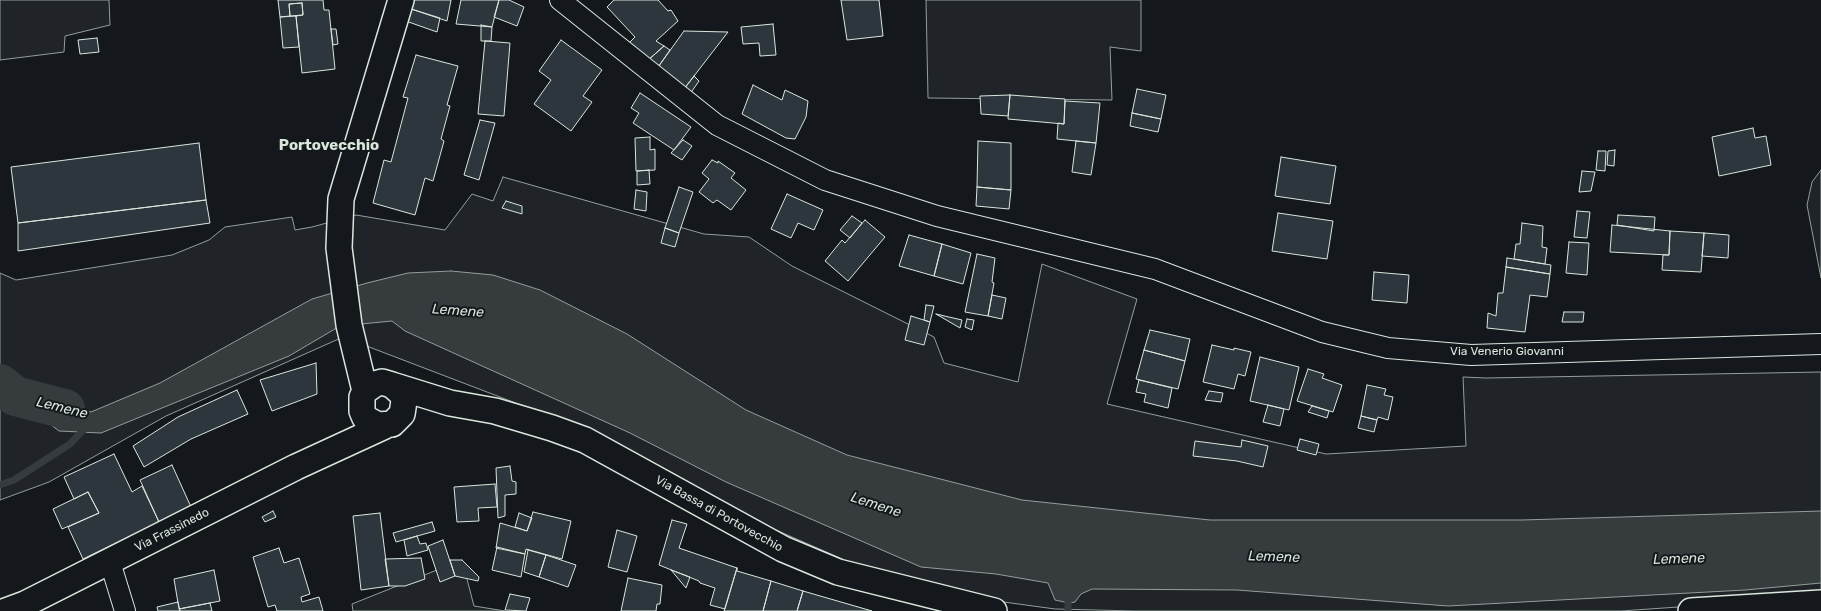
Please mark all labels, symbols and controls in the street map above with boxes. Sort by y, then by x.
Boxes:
district label: Portovecchio [279,137,379,155]
water label: Lemene [431,301,485,321]
street label: Via Venerio Giovanni [1450,345,1564,359]
water label: Lemene [35,394,89,422]
street label: Via Bassa di Portovecchio [653,473,785,555]
water label: Lemene [849,489,903,521]
street label: Via Frassinedo [132,505,212,555]
water label: Lemene [1248,548,1300,566]
water label: Lemene [1653,550,1705,568]

